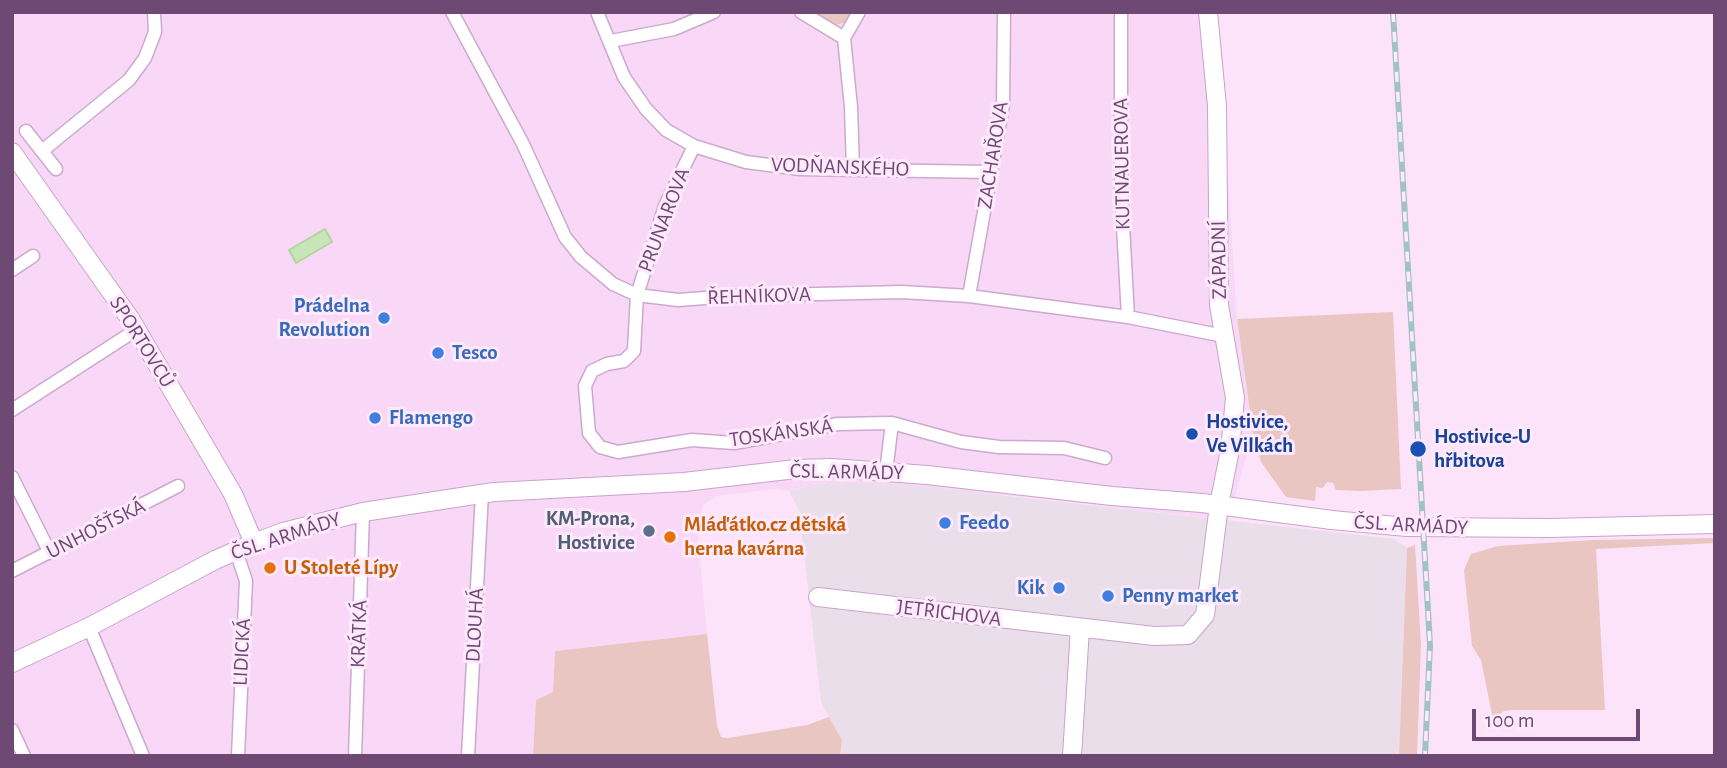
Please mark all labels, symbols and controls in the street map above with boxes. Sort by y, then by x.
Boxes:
street label: KUTNAUEROVA [1108,98,1136,230]
street label: ZACHAŘOVA [972,100,1014,210]
street label: VODŇANSKÉHO [771,152,909,182]
street label: PRUNAROVA [633,164,695,276]
street label: ZÁPADNÍ [1206,220,1232,300]
street label: ŘEHNÍKOVA [707,282,811,310]
street label: SPORTOVCŮ [104,292,180,392]
place label: Prádelna Revolution [279,293,370,343]
marker: Prádelna Revolution [376,310,392,326]
place label: Tesco [452,340,498,366]
marker: Tesco [430,345,446,361]
place label: Flamengo [389,405,473,431]
place label: Hostivice, Ve Vilkách [1206,409,1293,459]
marker: Flamengo [367,410,383,426]
street label: TOSKÁNSKÁ [728,413,834,453]
place label: Hostivice-U hřbitova [1434,424,1531,474]
marker: Hostivice, Ve Vilkách [1184,426,1200,442]
marker: Hostivice-U hřbitova [1408,439,1428,459]
street label: ČSL. ARMÁDY [790,458,904,486]
street label: UNHOŠŤSKÁ [42,493,150,565]
street label: ČSL. ARMÁDY [228,506,344,566]
place label: KM-Prona, Hostivice [546,506,635,556]
street label: ČSL. ARMÁDY [1353,509,1469,541]
place label: Feedo [959,510,1009,536]
place label: Mláďátko.cz dětská herna kavárna [684,512,846,562]
marker: Feedo [937,515,953,531]
marker: KM-Prona, Hostivice [641,523,657,539]
marker: Mláďátko.cz dětská herna kavárna [662,529,678,545]
place label: U Stoleté Lípy [284,555,398,581]
marker: U Stoleté Lípy [262,560,278,576]
place label: Kik [1017,575,1045,601]
marker: Kik [1051,580,1067,596]
place label: Penny market [1122,583,1238,609]
street label: DLOUHÁ [460,587,490,663]
marker: Penny market [1100,588,1116,604]
street label: JETŘICHOVA [895,594,1003,632]
street label: KRÁTKÁ [345,600,373,668]
street label: LIDICKÁ [228,618,256,686]
scale bar [1475,694,1643,738]
text: 100 m [1485,710,1535,731]

